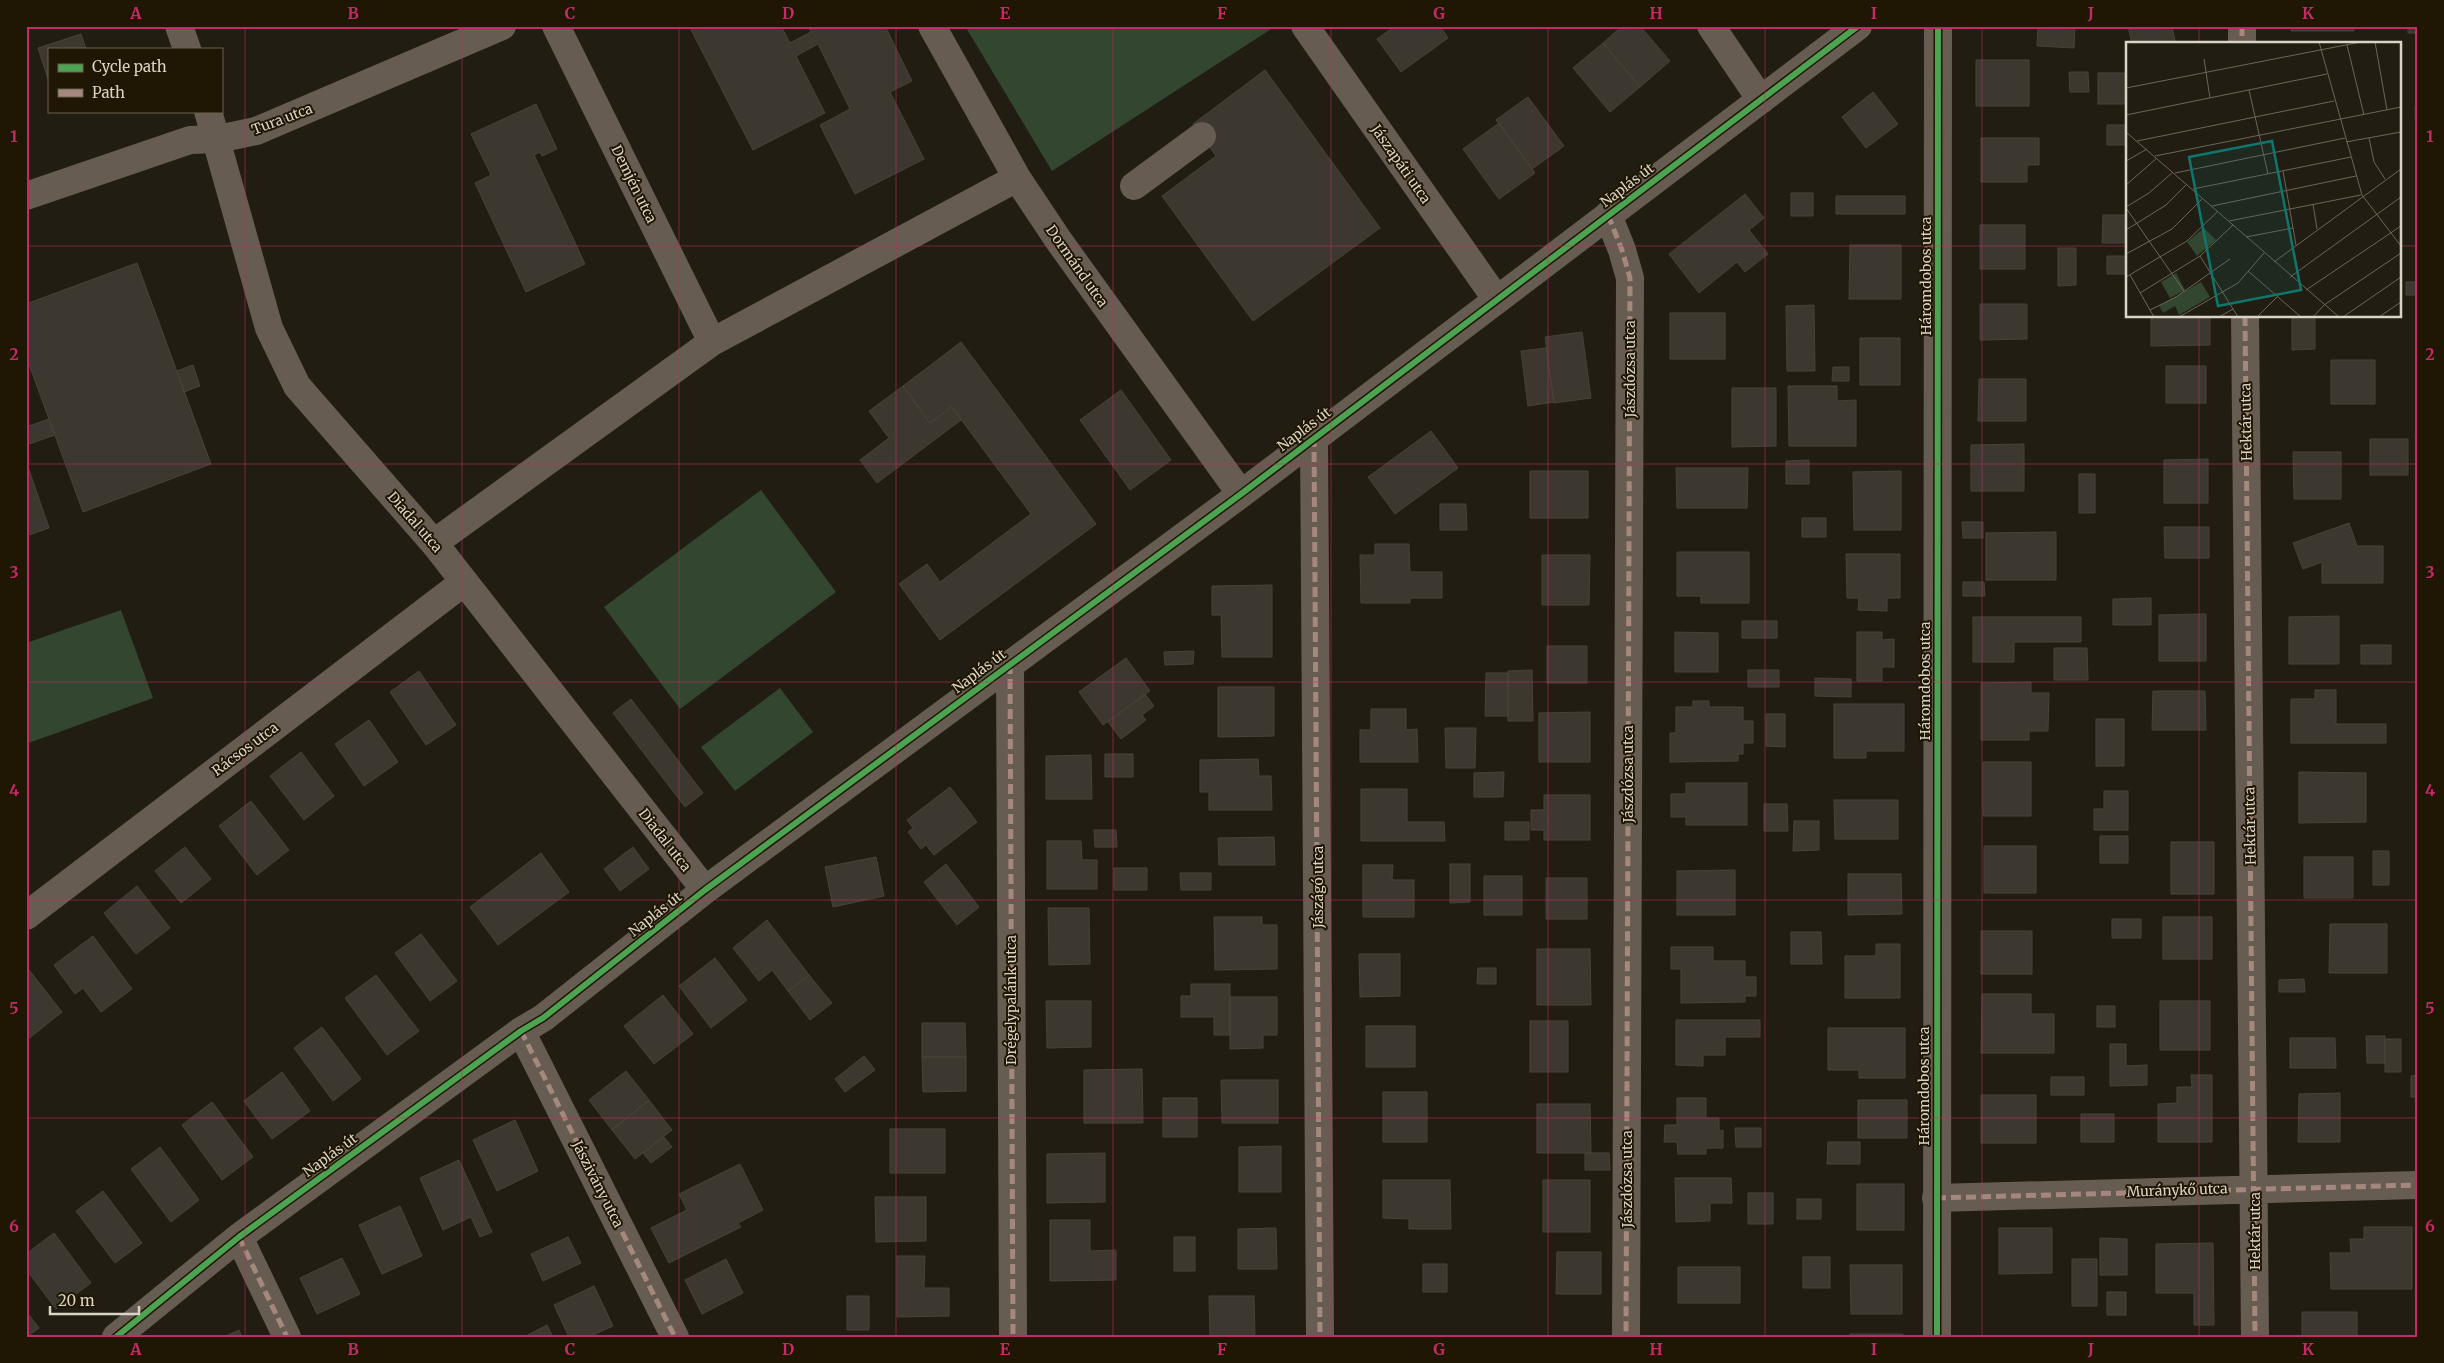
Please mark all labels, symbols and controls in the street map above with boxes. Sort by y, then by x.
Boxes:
text: A [129,3,142,23]
text: B [347,3,359,23]
text: C [565,3,575,23]
text: D [782,3,794,23]
text: E [1000,3,1011,23]
text: F [1217,3,1227,23]
text: G [1433,3,1445,23]
text: H [1649,3,1663,23]
text: I [1871,3,1877,23]
text: J [2087,3,2094,23]
text: K [2302,3,2314,23]
inset map [2126,42,2402,318]
legend [48,48,222,112]
text: Cycle path [92,57,167,76]
text: Path [92,83,125,102]
street label: Tura utca [249,99,315,139]
street label: Jászapáti utca [1367,120,1435,207]
text: 1 [10,126,18,146]
text: 1 [2426,126,2434,146]
street label: Demjén utca [607,142,661,226]
street label: Naplás út [1597,159,1658,211]
street label: Háromdobos utca [1917,216,1935,335]
street label: Dormánd utca [1042,222,1112,311]
street label: Jászdózsa utca [1621,320,1639,419]
text: 2 [9,344,19,364]
text: 2 [2425,344,2435,364]
street label: Hektár utca [2236,382,2256,461]
street label: Naplás út [1274,403,1335,455]
street label: Diadal utca [384,488,447,557]
text: 3 [9,562,19,582]
text: 3 [2425,562,2435,582]
street label: Háromdobos utca [1916,621,1934,740]
street label: Naplás út [949,645,1010,697]
street label: Rácsos utca [208,718,282,780]
street label: Jászdózsa utca [1619,725,1637,824]
text: 4 [9,780,19,800]
text: 4 [2425,780,2435,800]
street label: Hektár utca [2240,786,2260,865]
street label: Diadal utca [635,805,695,875]
street label: Jászágó utca [1309,845,1327,929]
street label: Naplás út [625,887,686,940]
street label: Drégelypalánk utca [1002,935,1020,1065]
text: 5 [9,998,19,1018]
text: 5 [2425,998,2435,1018]
street label: Háromdobos utca [1915,1026,1933,1145]
street label: Naplás út [299,1129,361,1181]
street label: Jászdózsa utca [1618,1130,1636,1229]
street label: Jászivány utca [568,1137,628,1231]
street label: Muránykő utca [2126,1179,2228,1201]
street label: Hektár utca [2246,1191,2264,1270]
text: 6 [9,1216,19,1236]
text: 6 [2425,1216,2435,1236]
scale bar [50,1283,139,1315]
text: 20 m [58,1291,95,1310]
text: A [129,1339,142,1359]
text: B [347,1339,359,1359]
text: C [565,1339,575,1359]
text: D [782,1339,794,1359]
text: E [1000,1339,1011,1359]
text: F [1217,1339,1227,1359]
text: G [1433,1339,1445,1359]
text: H [1649,1339,1663,1359]
text: I [1871,1339,1877,1359]
text: J [2087,1339,2094,1359]
text: K [2302,1339,2314,1359]

